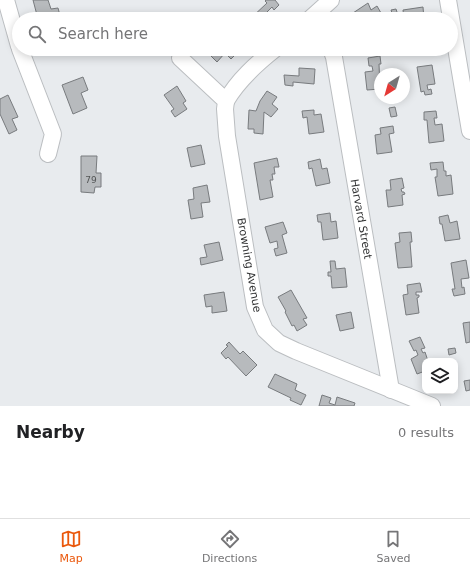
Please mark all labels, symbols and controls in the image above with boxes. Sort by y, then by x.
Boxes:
search box [12,12,458,56]
icon: search [26,23,48,45]
text: Search here [58,25,148,43]
north arrow [374,68,410,104]
house number: 79 [85,175,97,185]
street label: Harvard Street [348,178,375,261]
street label: Browning Avenue [234,217,264,314]
map controls [422,358,458,394]
button: layers [422,358,458,394]
text: Nearby [16,422,85,442]
text: 0 results [398,425,454,440]
tab: Map [60,528,83,565]
tab: Directions [202,528,257,565]
tab: Saved [376,528,410,565]

